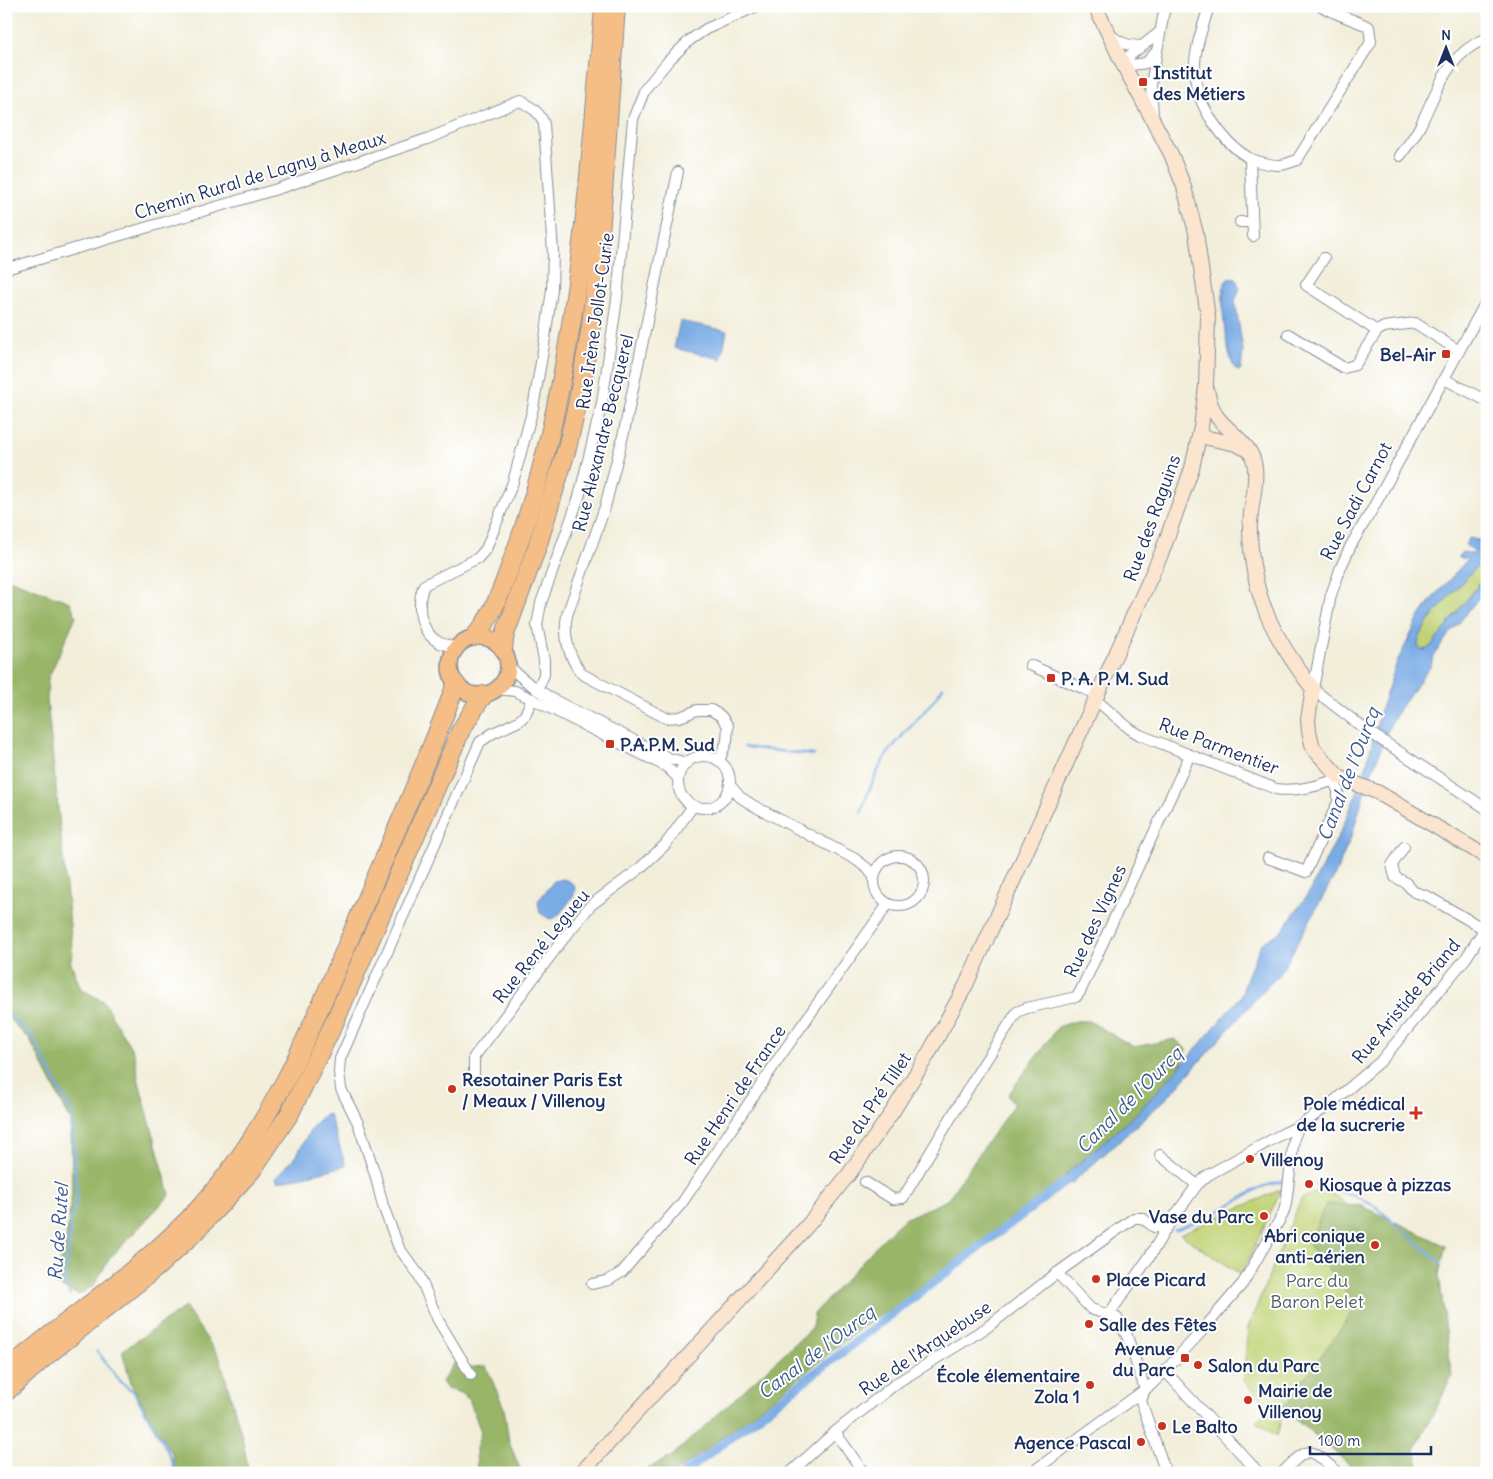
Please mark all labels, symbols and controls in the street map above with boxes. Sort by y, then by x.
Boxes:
north arrow [1420,22,1470,72]
text: N [1441,26,1451,44]
place label: Institut des Métiers [1153,61,1245,105]
marker: Institut des Métiers [1137,76,1149,88]
street label: Chemin Rural de Lagny à Meaux [132,126,389,224]
street label: Rue Irène Jollot-Curie [571,231,619,411]
street label: Rue Alexandre Becquerel [567,332,639,534]
place label: Bel-Air [1380,343,1437,366]
marker: Bel-Air [1440,348,1452,360]
street label: Rue Sadi Carnot [1315,438,1397,564]
street label: Rue des Raguins [1118,451,1186,585]
place label: P. A. P. M. Sud [1061,667,1169,690]
marker: P. A. P. M. Sud [1045,672,1057,684]
water label: Canal de l'Ourcq [1312,703,1385,844]
street label: Rue Parmentier [1156,713,1283,780]
place label: P.A.P.M. Sud [620,733,715,756]
marker: P.A.P.M. Sud [604,738,616,750]
street label: Rue des Vignes [1059,861,1131,981]
street label: Rue René Legueu [488,884,594,1008]
street label: Rue Aristide Briand [1347,934,1465,1068]
street label: Rue Henri de France [679,1020,791,1170]
water label: Canal de l'Ourcq [1071,1041,1188,1158]
street label: Rue du Pré Tillet [824,1048,916,1168]
place label: Resotainer Paris Est / Meaux / Villenoy [462,1068,623,1112]
marker: Resotainer Paris Est / Meaux / Villenoy [446,1083,458,1095]
place label: Pole médical de la sucrerie [1297,1092,1405,1136]
marker: Pole médical de la sucrerie [1409,1106,1423,1120]
place label: Villenoy [1260,1148,1324,1171]
marker: Villenoy [1244,1153,1256,1165]
place label: Kiosque à pizzas [1319,1173,1451,1196]
marker: Kiosque à pizzas [1303,1178,1315,1190]
water label: Ru de Rutel [43,1180,74,1281]
place label: Vase du Parc [1149,1205,1254,1228]
marker: Vase du Parc [1258,1210,1270,1222]
place label: Abri conique anti-aérien [1264,1224,1366,1268]
marker: Abri conique anti-aérien [1369,1239,1381,1251]
place label: Place Picard [1106,1268,1206,1291]
park label: Parc du Baron Pelet [1270,1269,1364,1313]
marker: Place Picard [1090,1273,1102,1285]
street label: Rue de l'Arquebuse [855,1295,995,1401]
water label: Canal de l'Ourcq [752,1299,881,1404]
place label: Salle des Fêtes [1099,1313,1217,1336]
marker: Salle des Fêtes [1083,1318,1095,1330]
place label: Avenue du Parc [1113,1337,1175,1381]
marker: Avenue du Parc [1179,1352,1191,1364]
place label: Salon du Parc [1208,1354,1320,1377]
marker: Salon du Parc [1192,1359,1204,1371]
place label: École élementaire Zola 1 [937,1364,1080,1408]
marker: École élementaire Zola 1 [1084,1379,1096,1391]
place label: Mairie de Villenoy [1258,1379,1333,1423]
marker: Mairie de Villenoy [1242,1394,1254,1406]
place label: Le Balto [1172,1415,1238,1438]
marker: Le Balto [1156,1420,1168,1432]
scale bar [1310,1424,1432,1456]
place label: Agence Pascal [1014,1431,1131,1454]
text: 100 m [1318,1431,1360,1450]
marker: Agence Pascal [1135,1436,1147,1448]

